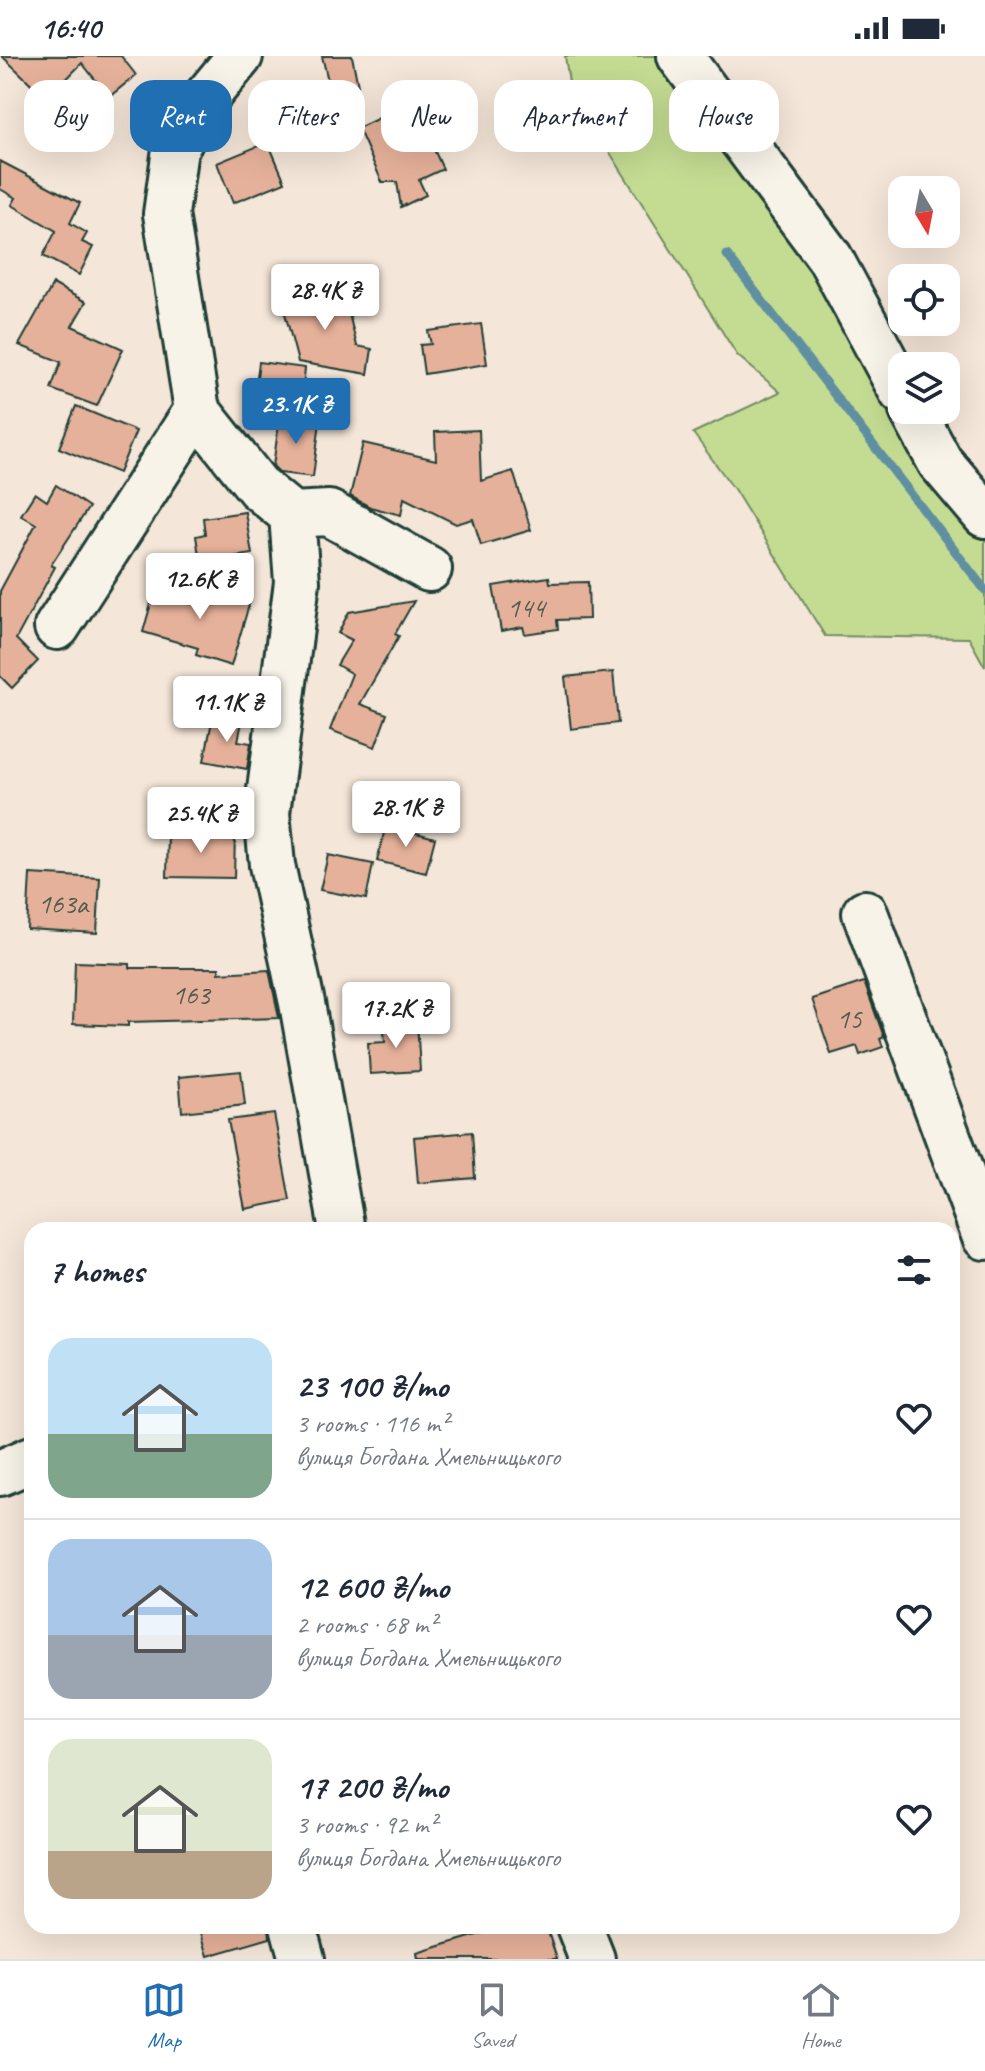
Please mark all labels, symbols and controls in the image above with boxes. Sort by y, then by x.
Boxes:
text: 16:40 [40,9,101,47]
chip: Buy [24,80,114,152]
chip: Rent [130,80,232,152]
chip: Filters [248,80,365,152]
chip: New [381,80,478,152]
chip: Apartment [494,80,653,152]
chip: House [669,80,779,152]
north arrow [888,176,960,248]
map controls [888,176,960,424]
pin: 28.4K ₴ [251,264,399,332]
button: locate [888,264,960,336]
text: 28.4K ₴ [289,273,361,306]
button: layers [888,352,960,424]
pin: 23.1K ₴ [222,378,370,446]
text: 23.1K ₴ [260,387,332,420]
pin: 12.6K ₴ [126,553,274,621]
text: 12.6K ₴ [164,562,236,595]
house number: 144 [507,590,547,625]
pin: 11.1K ₴ [153,676,301,744]
text: 11.1K ₴ [191,685,263,718]
pin: 28.1K ₴ [332,781,480,849]
pin: 25.4K ₴ [127,787,275,855]
text: 28.1K ₴ [370,790,442,823]
text: 25.4K ₴ [165,796,237,829]
house number: 163а [38,886,90,921]
house number: 163 [172,977,212,1012]
pin: 17.2K ₴ [322,982,470,1050]
text: 17.2K ₴ [360,991,432,1024]
house number: 15 [836,1001,863,1036]
icon: filters [892,1248,936,1292]
text: 7 homes [48,1249,144,1292]
text: 23 100 ₴/mo [296,1364,448,1407]
icon: home [112,1370,208,1466]
icon: heart [892,1396,936,1440]
text: 3 rooms · 116 m² [296,1407,448,1440]
text: вулиця Богдана Хмельницького [296,1440,560,1473]
text: 12 600 ₴/mo [296,1565,449,1608]
icon: home [112,1571,208,1667]
icon: heart [892,1597,936,1641]
text: 2 rooms · 68 m² [296,1608,437,1641]
text: вулиця Богдана Хмельницького [296,1641,560,1674]
text: 17 200 ₴/mo [296,1765,448,1808]
icon: home [112,1771,208,1867]
icon: heart [892,1797,936,1841]
text: 3 rooms · 92 m² [296,1808,437,1841]
text: вулиця Богдана Хмельницького [296,1841,560,1874]
tab: Map [142,1978,186,2054]
tab: Saved [470,1978,514,2054]
tab: Home [799,1978,843,2054]

